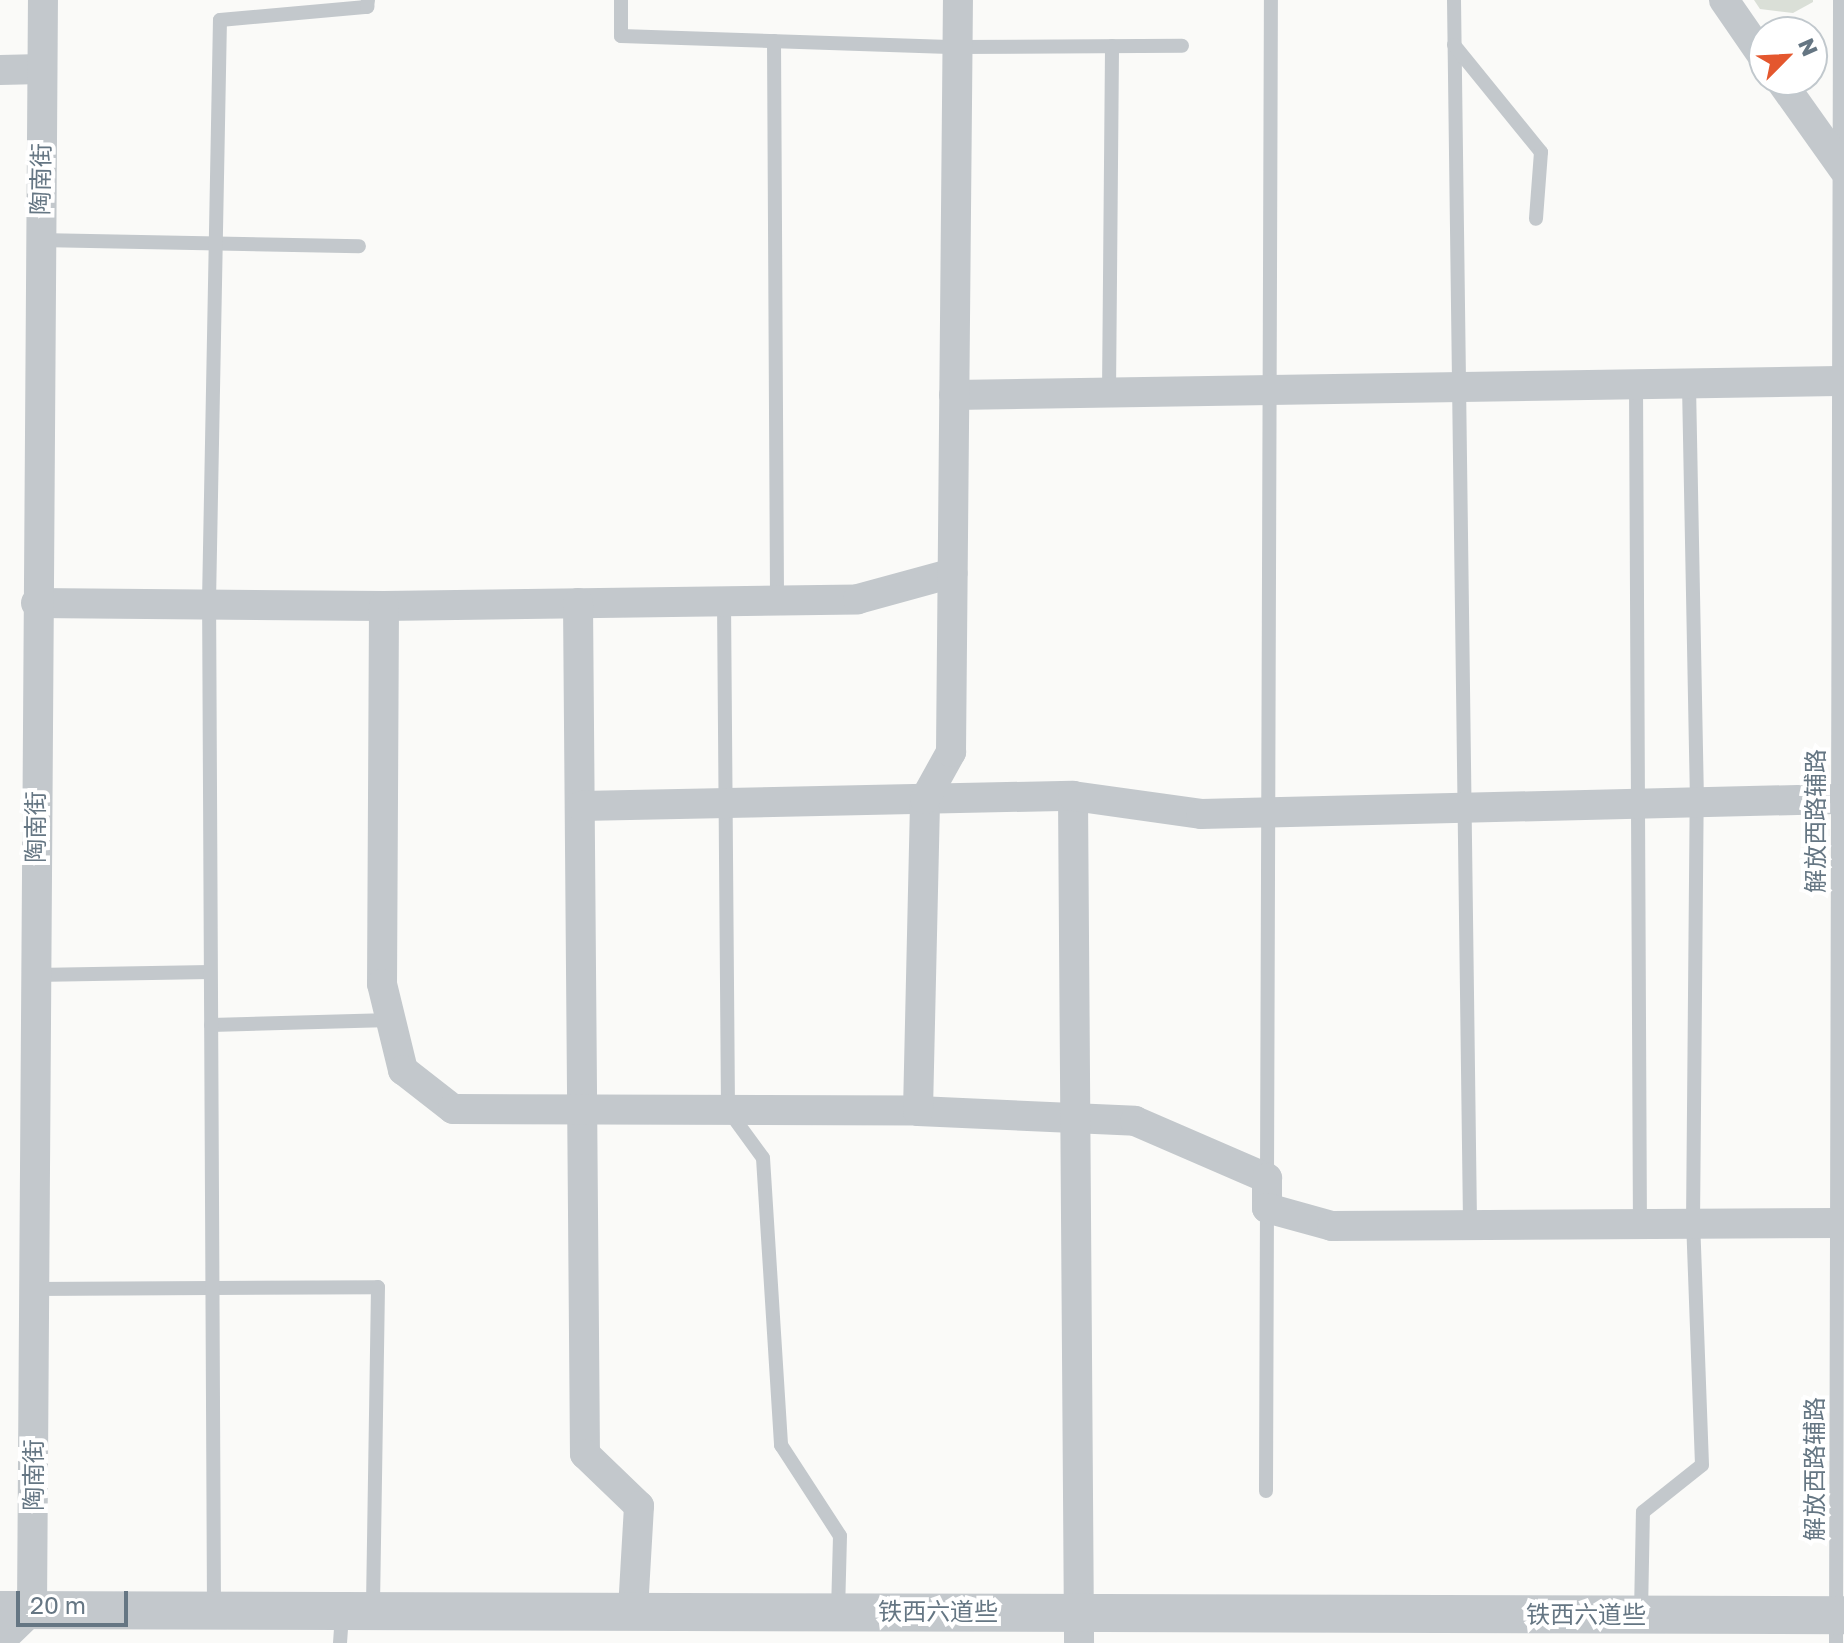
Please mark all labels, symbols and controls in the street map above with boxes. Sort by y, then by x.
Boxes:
north arrow [1748,16,1828,96]
text: N [1793,34,1824,60]
street label: 陶南街 [25,143,55,215]
street label: 解放西路辅路 [1801,749,1829,893]
street label: 陶南街 [21,791,49,863]
street label: 解放西路辅路 [1800,1397,1828,1541]
street label: 陶南街 [19,1439,47,1511]
scale bar [20,1575,132,1625]
text: 20 m [30,1590,86,1619]
street label: 铁西六道些 [878,1597,998,1625]
street label: 铁西六道些 [1526,1600,1646,1628]

